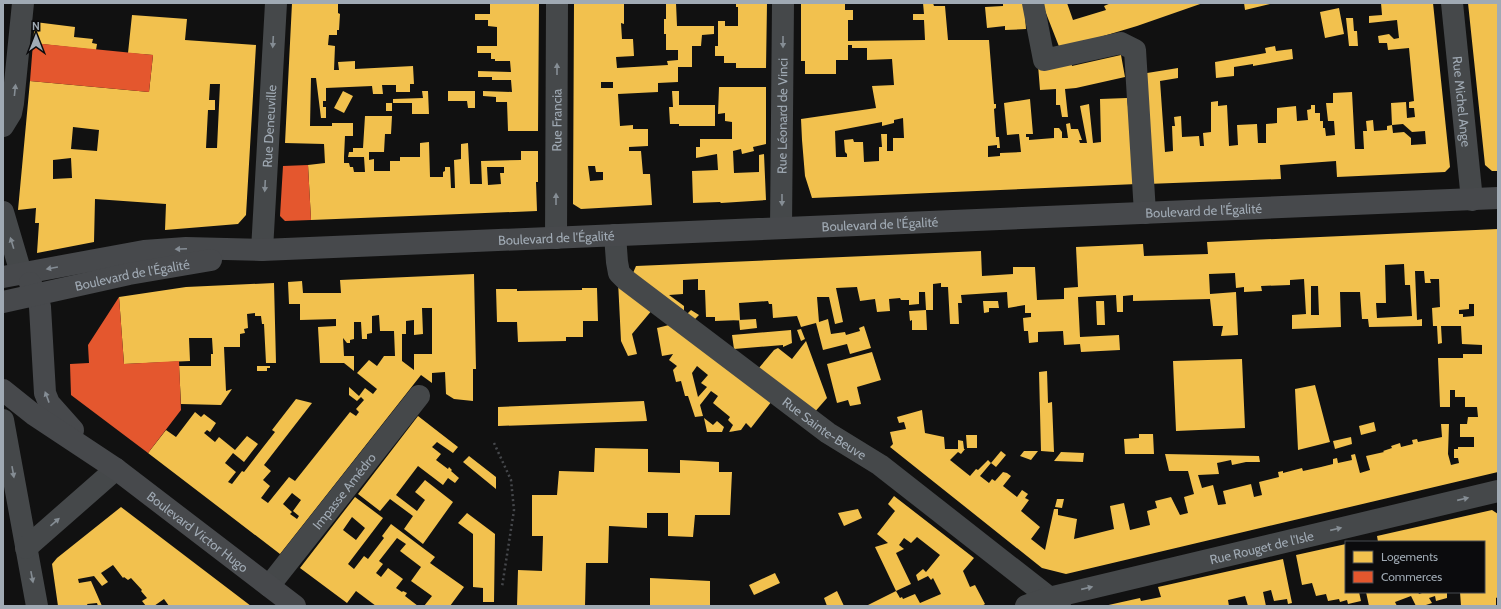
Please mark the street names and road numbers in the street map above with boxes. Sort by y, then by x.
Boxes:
street label: Rue Michel Ange [1449,55,1475,148]
street label: Rue Léonard de Vinci [773,58,791,174]
street label: Rue Deneuville [259,84,279,168]
street label: Rue Francia [548,88,565,151]
street label: Boulevard de l'Égalité [1145,200,1263,221]
street label: Boulevard de l'Égalité [821,214,939,234]
street label: Boulevard de l'Égalité [498,227,615,248]
street label: Boulevard de l'Égalité [73,256,191,294]
street label: Rue Sainte-Beuve [779,394,870,463]
street label: Impasse Amédro [309,450,379,532]
street label: Boulevard Victor Hugo [144,488,252,575]
street label: Rue Rouget de l'Isle [1208,527,1316,567]

